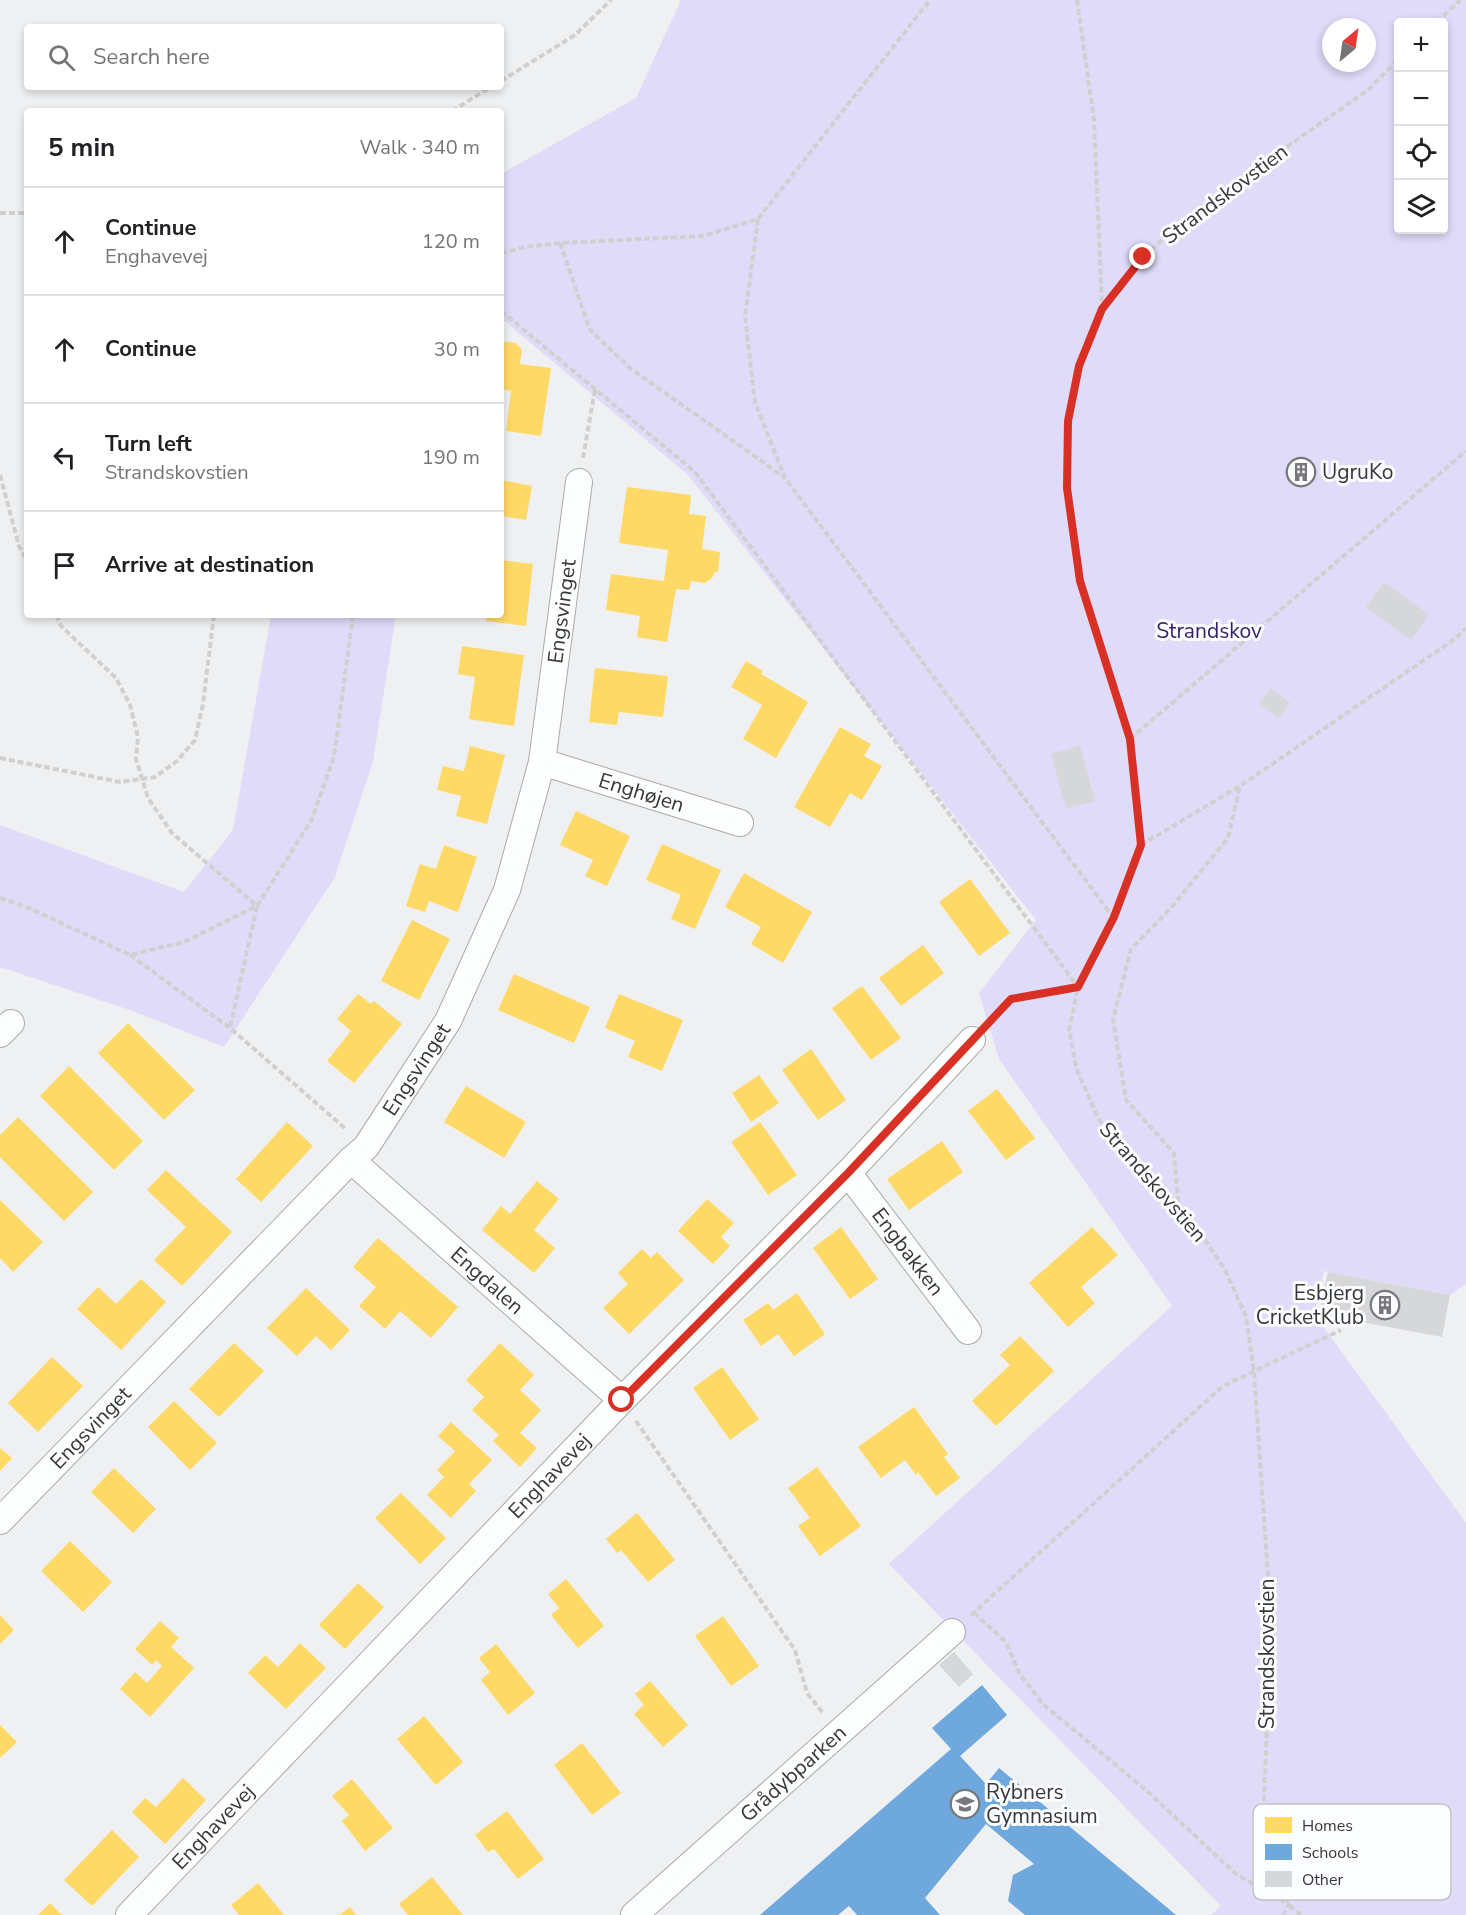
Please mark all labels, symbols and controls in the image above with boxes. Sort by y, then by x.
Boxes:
north arrow [1322,18,1376,72]
map controls [1394,18,1448,234]
button: + [1394,18,1448,72]
search box [24,24,504,90]
icon: search [45,41,78,74]
text: Search here [93,42,210,72]
button: − [1394,72,1448,126]
button: locate [1394,126,1448,180]
text: 5 min [48,130,115,165]
text: Walk · 340 m [360,134,480,161]
street label: Strandskovstien [1156,137,1294,251]
button: layers [1394,180,1448,234]
text: Continue [105,213,196,243]
icon: ahead [48,225,81,258]
text: 120 m [422,228,480,255]
text: Enghavevej [105,243,208,270]
route end [1129,243,1155,269]
icon: ahead [48,333,81,366]
text: Continue [105,334,196,364]
text: 30 m [434,336,480,363]
text: Turn left [105,429,192,459]
icon: left [48,441,81,474]
text: 190 m [422,444,480,471]
building icon: UgruKo [1285,456,1317,488]
place label: UgruKo [1322,458,1393,486]
text: Strandskovstien [105,459,249,486]
icon: arrive [48,549,81,582]
text: Arrive at destination [105,550,314,580]
street label: Engsvinget [541,557,583,665]
park label: Strandskov [1156,617,1262,645]
street label: Enghøjen [595,766,688,819]
street label: Engsvinget [376,1017,457,1121]
street label: Strandskovstien [1093,1116,1213,1248]
street label: Engbakken [865,1202,950,1302]
street label: Engdalen [445,1241,530,1321]
place label: Esbjerg CricketKlub [1256,1279,1364,1331]
building icon: Esbjerg CricketKlub [1369,1289,1401,1321]
street label: Engsvinget [44,1380,138,1475]
route start [608,1386,634,1412]
street label: Enghavevej [502,1427,597,1524]
street label: Strandskovstien [1253,1579,1281,1729]
street label: Grådybparken [734,1719,852,1828]
street label: Enghavevej [166,1778,261,1876]
place label: Rybners Gymnasium [986,1778,1098,1830]
school or university icon: Rybners Gymnasium [949,1788,981,1820]
legend [1253,1804,1451,1900]
text: Homes [1302,1815,1353,1837]
text: Schools [1302,1842,1358,1864]
text: Other [1302,1869,1343,1891]

